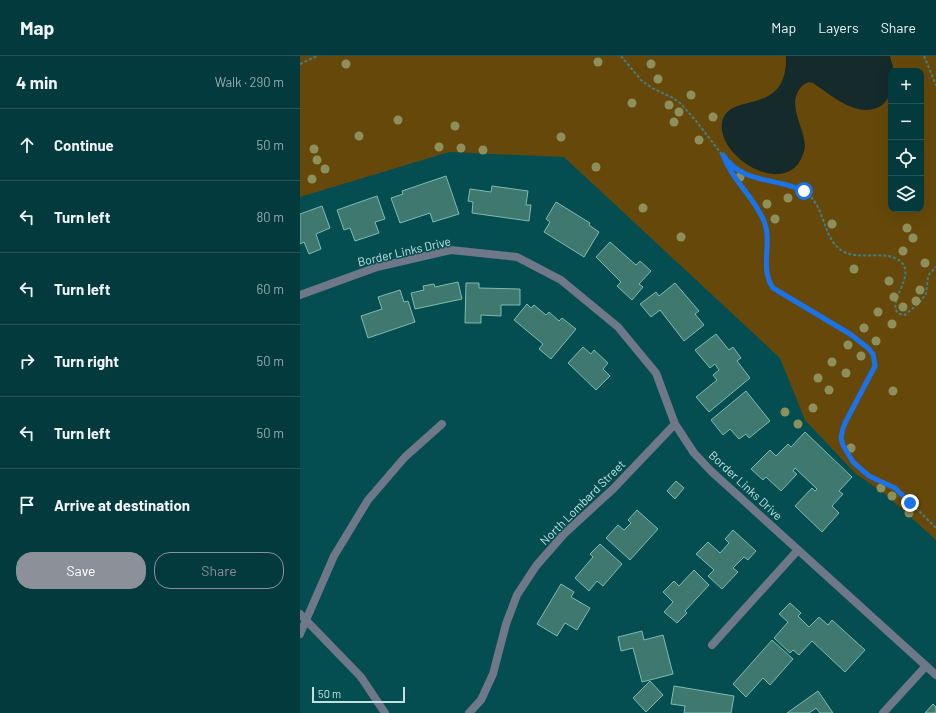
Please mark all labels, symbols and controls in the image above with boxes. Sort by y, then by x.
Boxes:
text: Map [20,16,54,39]
text: Map [771,19,796,36]
text: Layers [818,19,859,36]
text: Share [881,19,916,36]
map controls [888,68,924,212]
button: + [888,68,924,104]
text: 4 min [16,72,58,92]
text: Walk · 290 m [215,74,284,90]
button: − [888,104,924,140]
icon: ahead [16,134,38,156]
text: Continue [54,136,114,154]
text: 50 m [257,137,284,153]
button: locate [888,140,924,176]
button: layers [888,176,924,212]
route start [795,182,813,200]
icon: left [16,206,38,228]
text: Turn left [54,208,110,226]
text: 80 m [257,209,284,225]
street label: Border Links Drive [356,233,452,269]
icon: left [16,278,38,300]
text: Turn left [54,280,110,298]
text: 60 m [257,281,284,297]
icon: right [16,350,38,372]
text: Turn right [54,352,119,370]
text: 50 m [257,353,284,369]
icon: left [16,422,38,444]
text: Turn left [54,424,110,442]
text: 50 m [257,425,284,441]
street label: Border Links Drive [706,447,786,523]
street label: North Lombard Street [537,457,627,547]
icon: arrive [16,494,38,516]
route end [901,494,919,512]
text: Arrive at destination [54,496,190,514]
button: Save [16,552,146,589]
button: Share [154,552,284,589]
scale bar [312,685,405,704]
text: 50 m [318,687,341,700]

